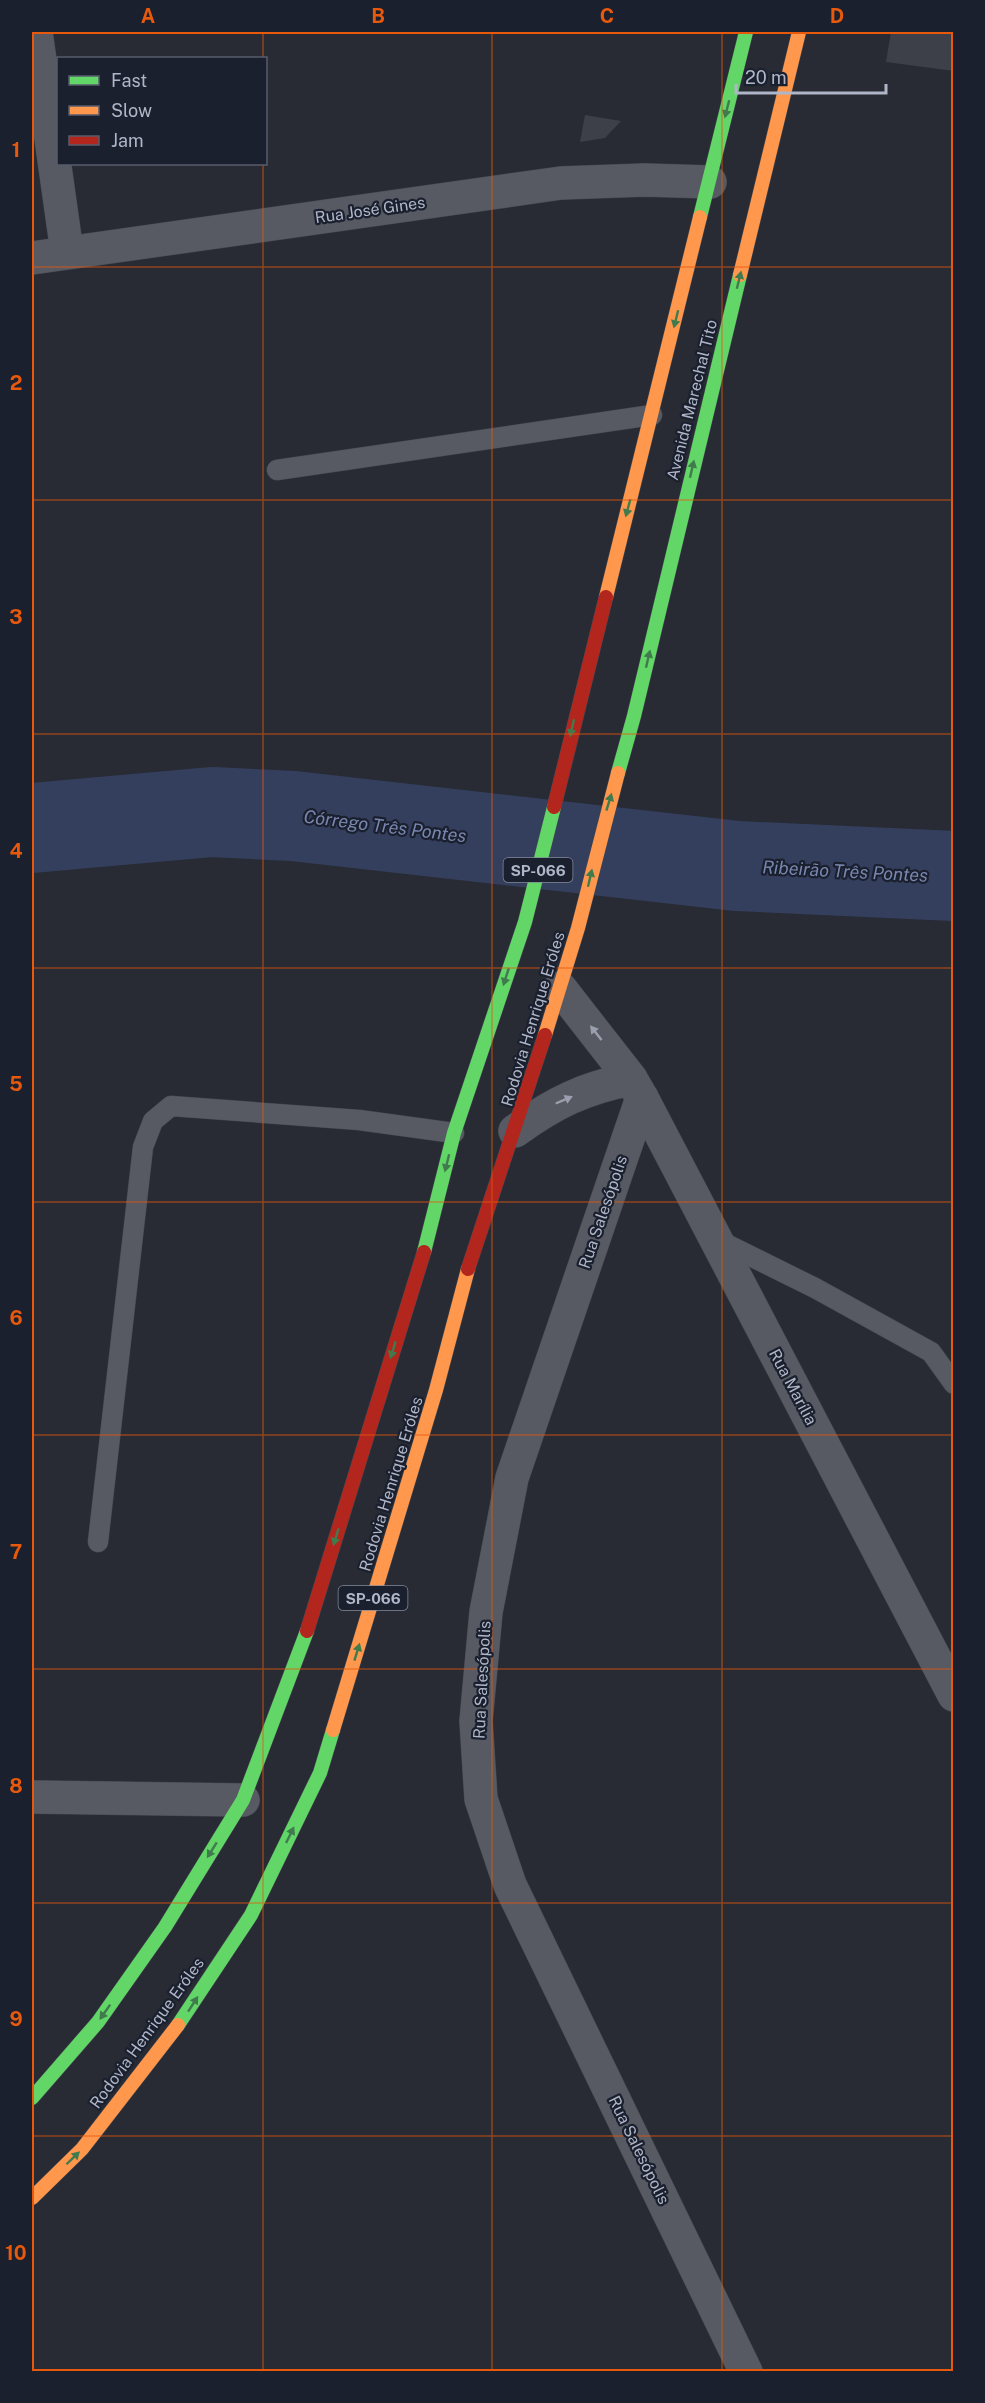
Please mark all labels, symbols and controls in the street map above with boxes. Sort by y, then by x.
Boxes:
text: A [141,4,155,28]
text: B [371,4,385,28]
text: C [600,4,614,28]
text: D [830,4,844,28]
legend [57,57,267,165]
scale bar [736,57,886,95]
text: 20 m [745,67,787,88]
text: Fast [111,70,147,91]
text: Slow [111,100,152,121]
one-way arrow [722,100,732,118]
text: Jam [111,130,144,151]
text: 1 [12,138,20,162]
street label: Rua José Gines [314,193,426,227]
one-way arrow [734,271,744,289]
one-way arrow [671,309,681,328]
street label: Avenida Marechal Tito [663,318,721,482]
text: 2 [10,371,22,395]
one-way arrow [688,460,698,479]
one-way arrow [623,499,633,517]
text: 3 [9,605,23,629]
one-way arrow [643,650,653,668]
one-way arrow [567,718,577,737]
one-way arrow [605,793,614,811]
water label: Córrego Três Pontes [302,806,468,846]
text: 4 [9,839,23,863]
water label: Ribeirão Três Pontes [762,856,929,886]
road number: SP-066 [504,858,572,882]
one-way arrow [586,868,595,887]
street label: Rodovia Henrique Eróles [497,929,569,1109]
one-way arrow [501,968,511,986]
one-way arrow [590,1026,602,1041]
text: 5 [9,1072,23,1096]
one-way arrow [556,1095,573,1104]
street label: Rua Salesópolis [575,1153,631,1271]
one-way arrow [441,1154,451,1172]
text: 6 [9,1306,23,1330]
one-way arrow [388,1341,397,1359]
street label: Rua Marília [765,1346,821,1428]
street label: Rodovia Henrique Eróles [355,1394,427,1574]
one-way arrow [331,1528,340,1546]
text: 7 [10,1540,22,1564]
road number: SP-066 [338,1586,407,1610]
street label: Rua Salesópolis [469,1620,495,1740]
one-way arrow [353,1643,362,1661]
text: 8 [9,1774,23,1798]
one-way arrow [285,1826,295,1843]
one-way arrow [207,1841,218,1858]
street label: Rodovia Henrique Eróles [86,1954,208,2112]
one-way arrow [187,1996,198,2012]
one-way arrow [99,2004,111,2020]
text: 9 [9,2007,23,2031]
street label: Rua Salesópolis [605,2093,673,2207]
one-way arrow [66,2151,80,2165]
text: 10 [5,2241,27,2265]

